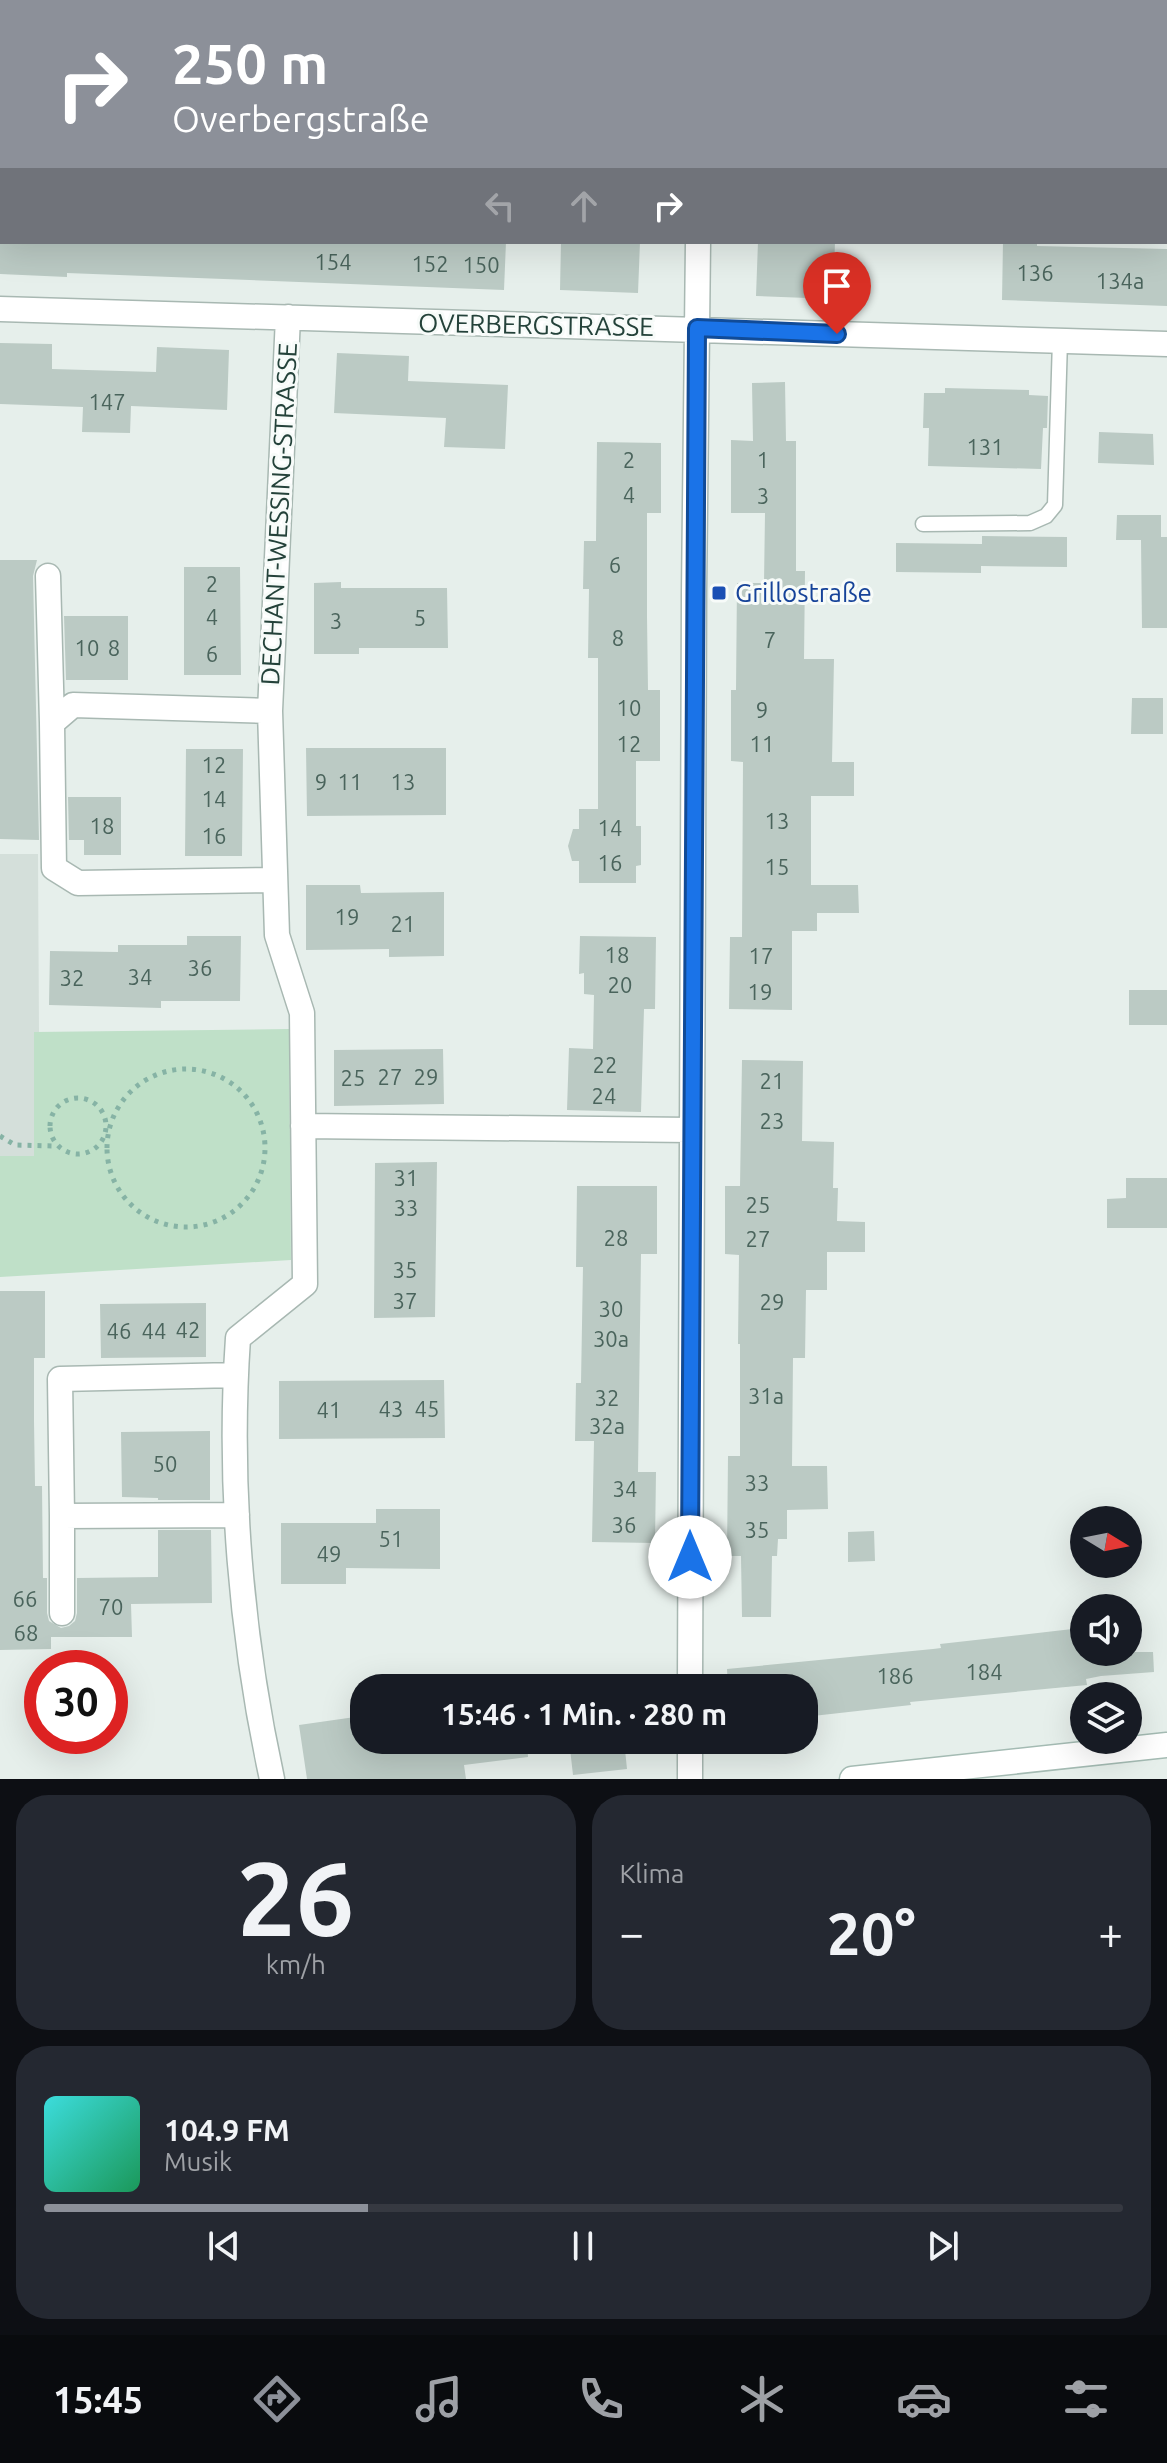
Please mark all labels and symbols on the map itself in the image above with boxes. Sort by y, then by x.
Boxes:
house number: 154 [314,249,352,274]
house number: 152 [411,251,449,276]
house number: 150 [462,252,500,277]
pin [803,252,871,334]
house number: 136 [1016,260,1054,285]
house number: 134a [1096,268,1144,293]
street label: OVERBERGSTRASSE [418,308,654,341]
street label: DECHANT-WESSING-STRASSE [255,342,302,686]
house number: 147 [88,389,126,414]
house number: 131 [966,434,1004,459]
house number: 2 [623,447,635,472]
house number: 1 [757,447,769,472]
house number: 4 [623,482,635,507]
house number: 3 [757,483,769,508]
house number: 6 [609,552,621,577]
house number: 2 [206,571,218,596]
place label: Grillostraße [735,578,872,607]
marker: Grillostraße [710,584,728,602]
house number: 4 [206,604,218,629]
house number: 5 [414,605,426,630]
house number: 3 [330,608,342,633]
house number: 8 [612,625,624,650]
house number: 7 [764,627,776,652]
house number: 10 [75,635,99,660]
house number: 8 [108,635,120,660]
house number: 6 [206,641,218,666]
house number: 10 [617,695,641,720]
house number: 9 [756,697,768,722]
house number: 12 [617,731,641,756]
house number: 11 [750,731,774,756]
house number: 12 [202,752,226,777]
house number: 9 [315,769,327,794]
house number: 11 [338,769,362,794]
house number: 13 [391,769,415,794]
house number: 14 [202,786,226,811]
house number: 13 [765,808,789,833]
house number: 18 [90,813,114,838]
house number: 14 [598,815,622,840]
house number: 16 [202,823,226,848]
house number: 16 [598,850,622,875]
house number: 15 [765,854,789,879]
house number: 19 [335,904,359,929]
house number: 21 [391,911,415,936]
house number: 18 [605,942,629,967]
house number: 17 [749,943,773,968]
house number: 36 [188,955,212,980]
house number: 34 [128,964,152,989]
house number: 32 [60,965,84,990]
house number: 20 [608,972,632,997]
house number: 19 [748,979,772,1004]
house number: 22 [593,1052,617,1077]
house number: 27 [378,1064,402,1089]
house number: 29 [414,1064,438,1089]
house number: 25 [341,1065,365,1090]
house number: 21 [760,1068,784,1093]
house number: 24 [592,1083,616,1108]
house number: 23 [760,1108,784,1133]
house number: 31 [394,1165,418,1190]
house number: 25 [746,1192,770,1217]
house number: 33 [394,1195,418,1220]
house number: 28 [604,1225,628,1250]
house number: 27 [746,1226,770,1251]
house number: 35 [393,1257,417,1282]
house number: 37 [393,1288,417,1313]
house number: 29 [760,1289,784,1314]
house number: 30 [599,1296,623,1321]
house number: 42 [176,1317,200,1342]
house number: 46 [107,1318,131,1343]
house number: 44 [142,1318,166,1343]
house number: 30a [593,1326,629,1351]
house number: 31a [748,1383,784,1408]
house number: 32 [595,1385,619,1410]
house number: 43 [379,1396,403,1421]
house number: 45 [415,1396,439,1421]
house number: 41 [317,1397,341,1422]
house number: 32a [589,1413,625,1438]
house number: 50 [153,1451,177,1476]
house number: 33 [745,1470,769,1495]
house number: 34 [613,1476,637,1501]
north arrow [1070,1506,1142,1578]
house number: 36 [612,1512,636,1537]
position arrow [648,1515,732,1599]
house number: 35 [745,1517,769,1542]
house number: 51 [379,1526,403,1551]
house number: 49 [317,1541,341,1566]
house number: 66 [13,1586,37,1611]
house number: 70 [99,1594,123,1619]
house number: 68 [14,1620,38,1645]
speed limit sign: 30 [24,1650,128,1754]
house number: 184 [965,1659,1003,1684]
house number: 186 [876,1663,914,1688]

